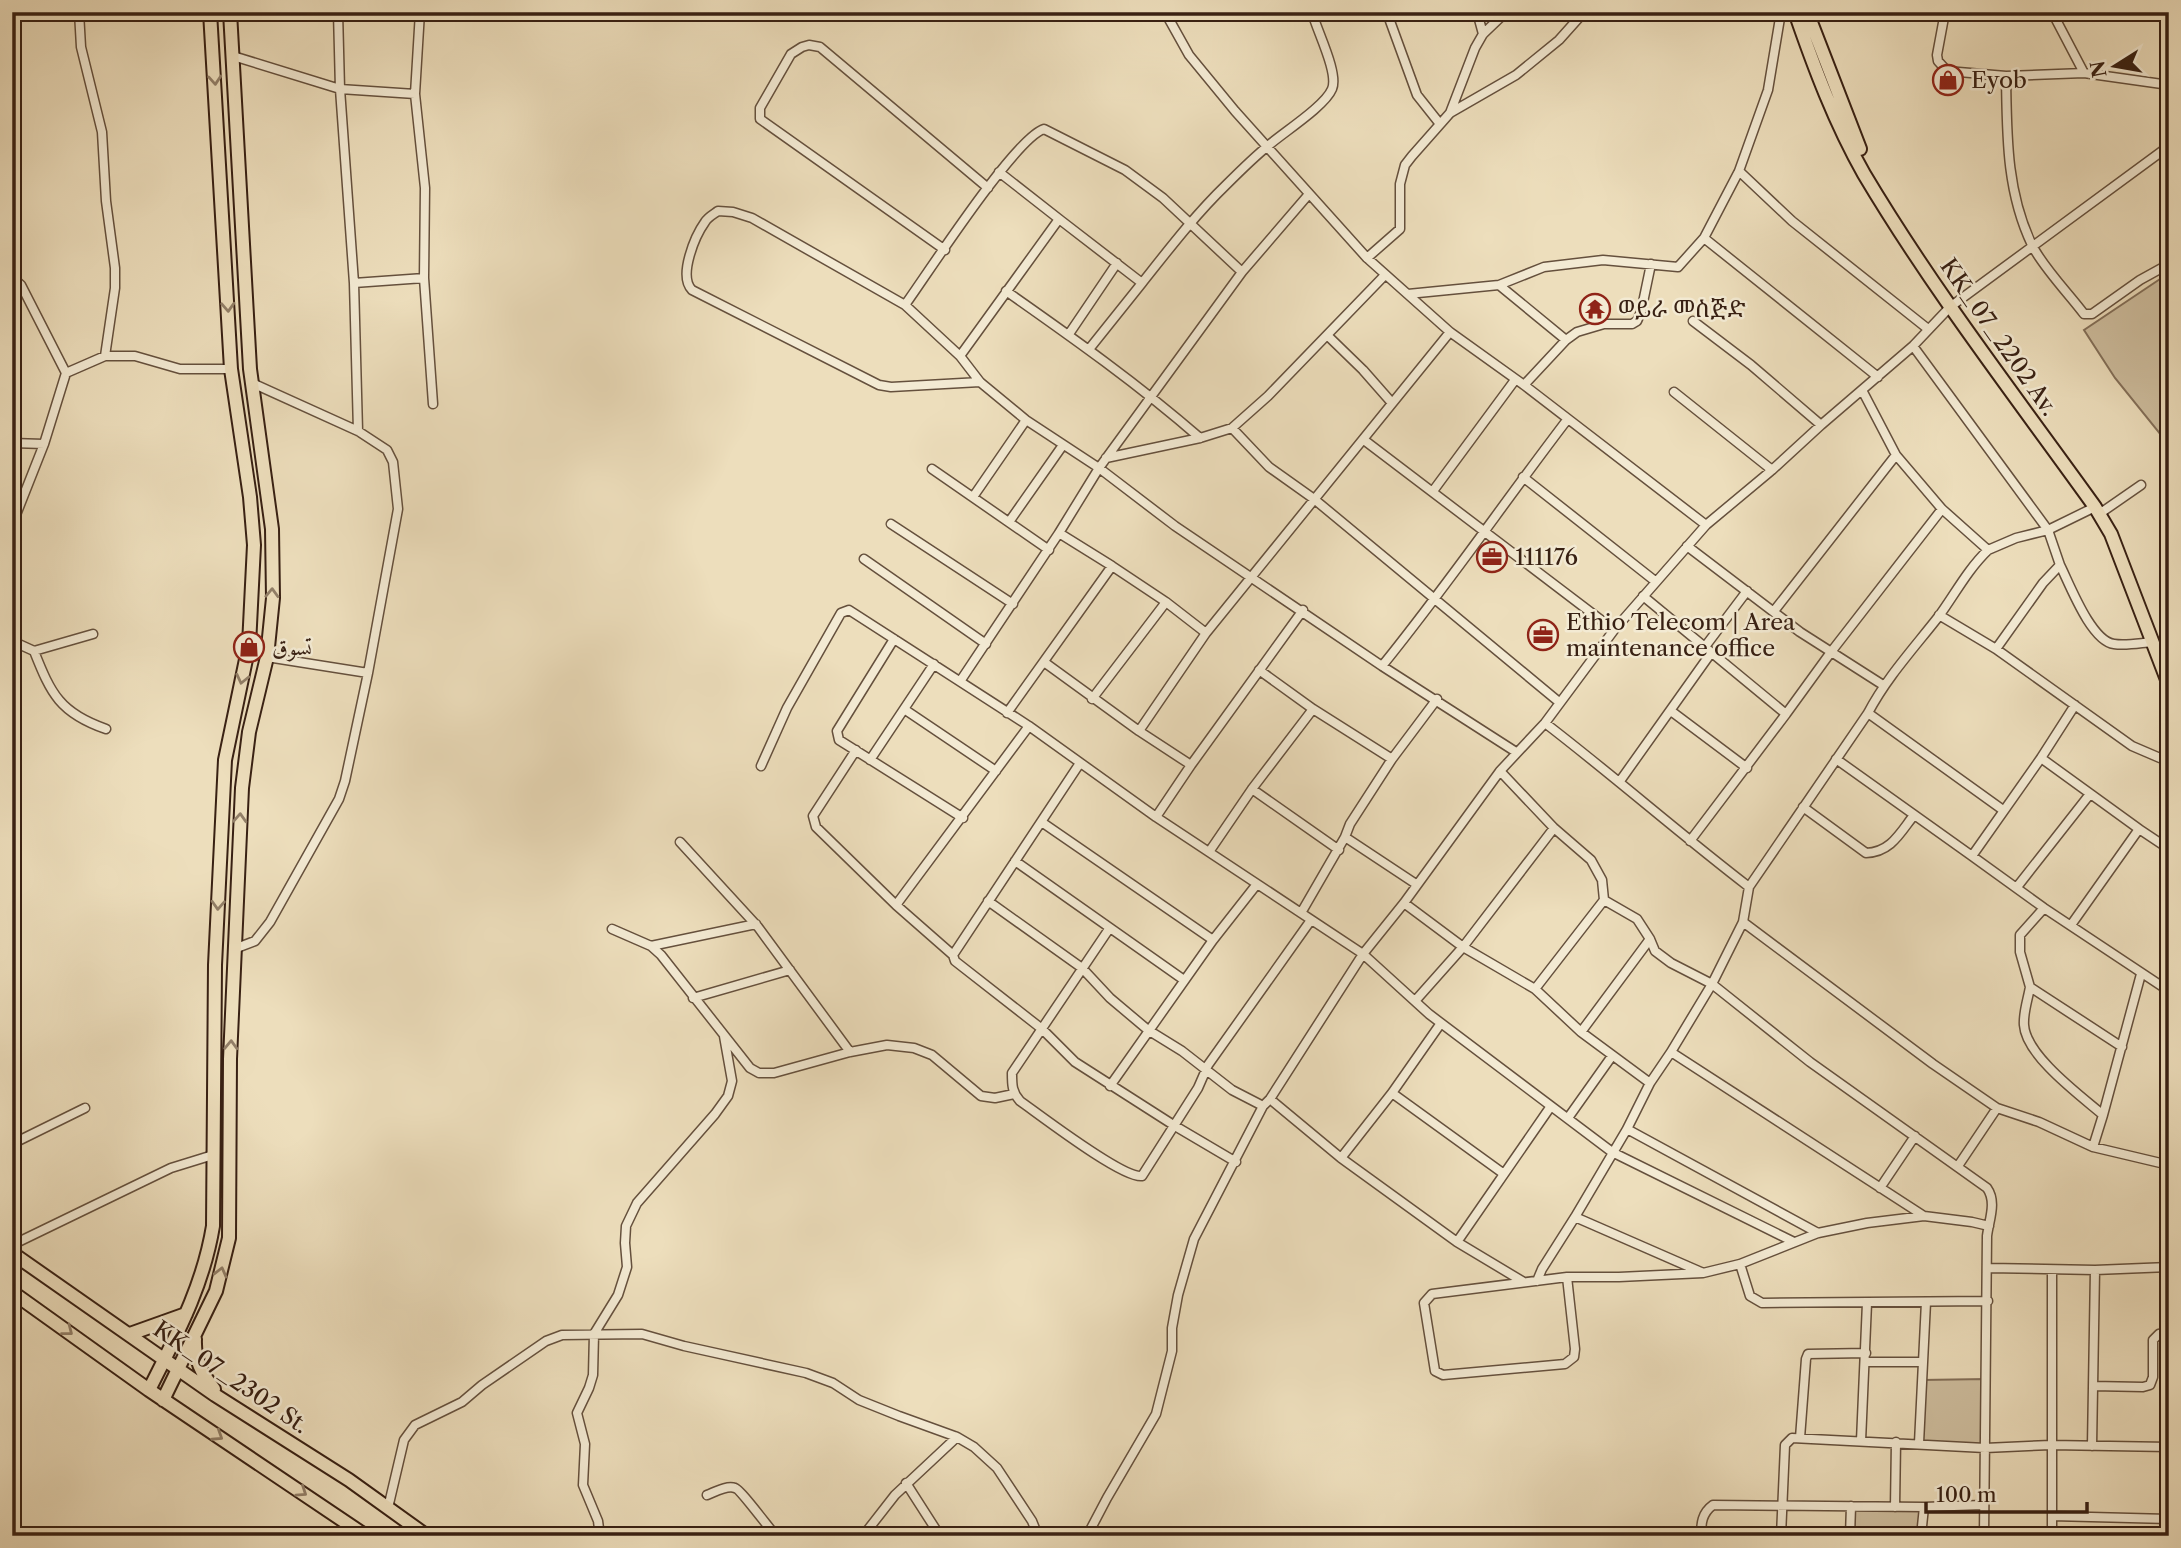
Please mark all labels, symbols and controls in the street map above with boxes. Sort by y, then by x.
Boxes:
north arrow [2080,32,2150,102]
text: N [2086,59,2112,79]
shop icon: Eyob [1931,63,1965,97]
place label: Eyob [1971,66,2027,94]
one-way arrow [207,75,222,86]
street label: KK_07_2202 Av. [1934,253,2064,421]
temple icon: ወይራ መስጅድ [1578,292,1612,326]
place label: ወይራ መስጅድ [1618,295,1745,323]
one-way arrow [220,302,235,313]
office icon: 111176 [1475,540,1509,574]
place label: 111176 [1515,543,1578,571]
one-way arrow [265,587,280,598]
place label: Ethio Telecom | Area maintenance office [1566,608,1796,662]
office icon: Ethio Telecom | Area maintenance office [1526,618,1560,652]
shop icon: تسوق [232,630,266,664]
place label: تسوق [272,633,312,662]
one-way arrow [236,673,250,685]
one-way arrow [233,812,248,823]
one-way arrow [210,900,225,911]
one-way arrow [223,1039,239,1050]
one-way arrow [213,1266,227,1278]
street label: KK_07_2302 St. [148,1315,314,1439]
one-way arrow [60,1323,72,1336]
one-way arrow [210,1428,223,1441]
scale bar [1926,1471,2086,1515]
text: 100 m [1936,1482,1997,1507]
one-way arrow [294,1484,307,1496]

